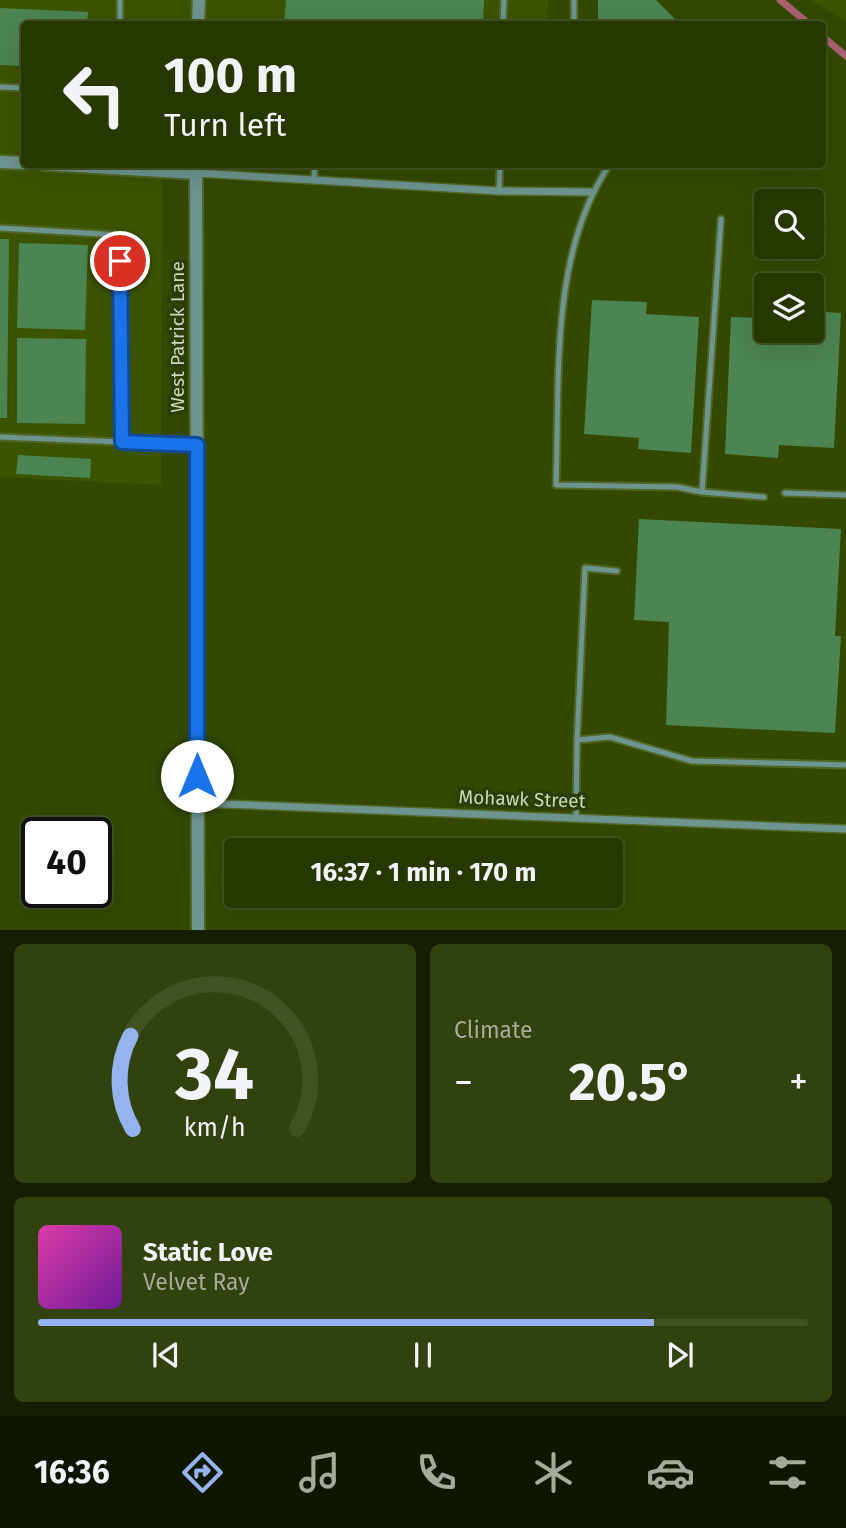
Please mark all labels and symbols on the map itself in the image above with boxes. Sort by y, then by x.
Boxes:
pin [90,231,150,291]
street label: West Patrick Lane [166,261,189,413]
position arrow [160,739,234,813]
street label: Mohawk Street [458,785,586,813]
speed limit sign: 40 [21,817,112,908]

